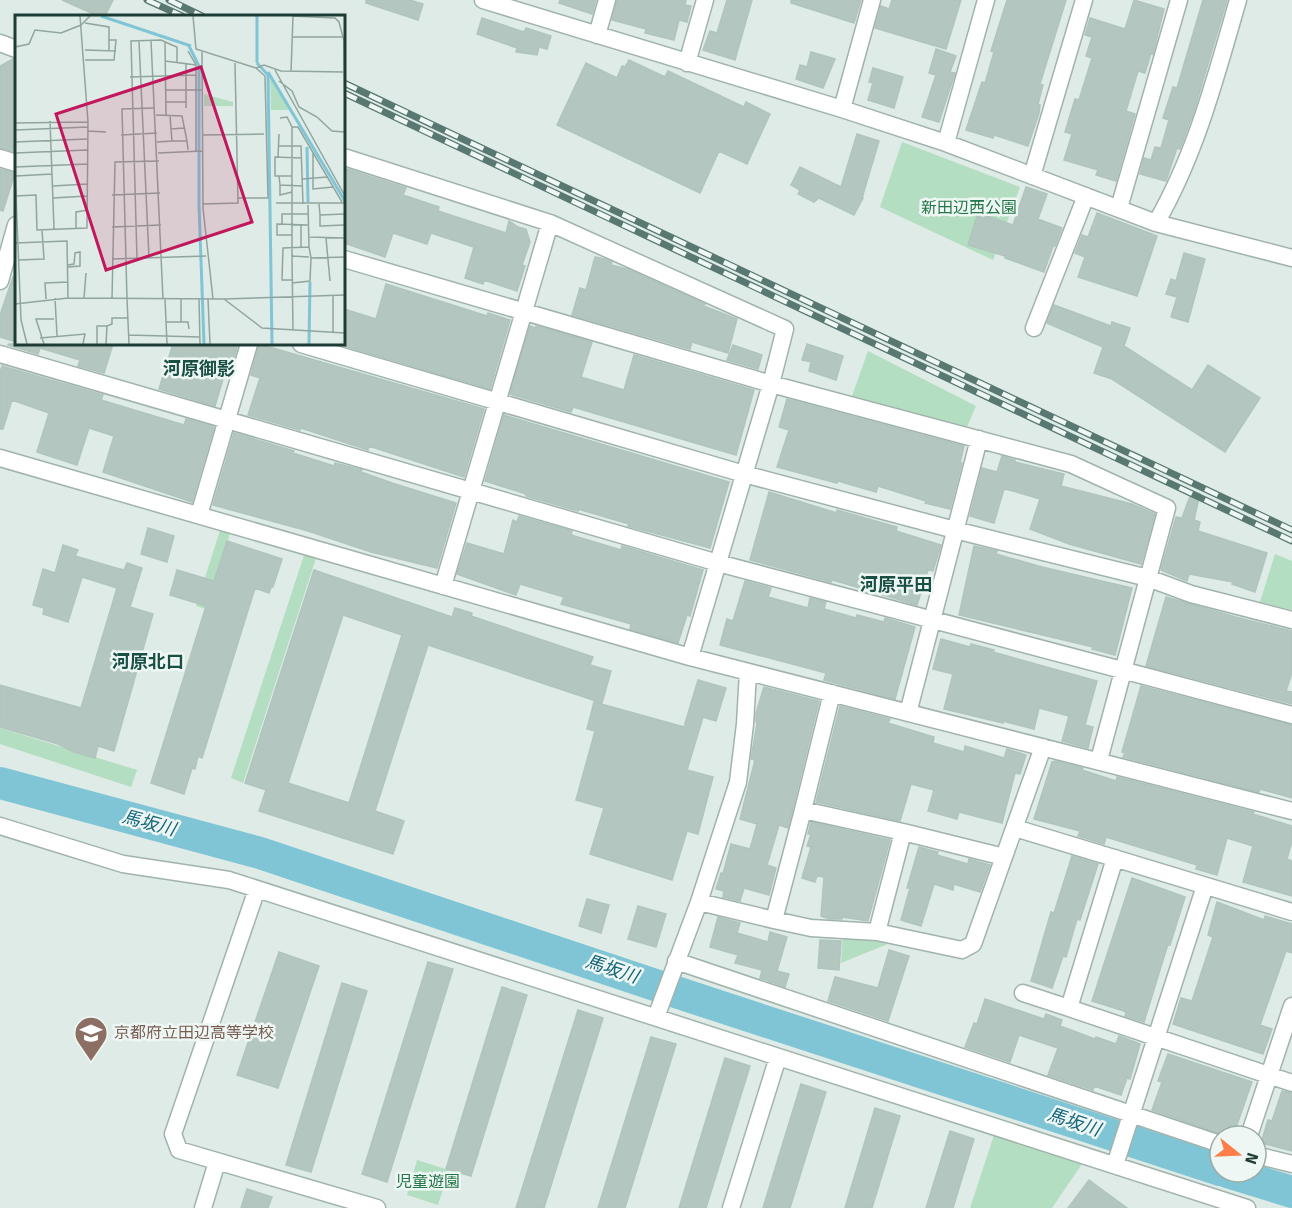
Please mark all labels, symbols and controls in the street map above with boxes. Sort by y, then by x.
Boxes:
inset map [15,15,345,345]
park label: 新田辺西公園 [921,198,1017,218]
district label: 河原御影 [163,358,235,380]
district label: 河原平田 [860,574,932,596]
district label: 河原北口 [112,651,184,673]
water label: 馬坂川 [120,805,180,841]
water label: 馬坂川 [583,950,643,988]
school or university icon: 京都府立田辺高等学校 [73,1015,109,1062]
place label: 京都府立田辺高等学校 [114,1023,274,1043]
water label: 馬坂川 [1045,1103,1105,1141]
north arrow [1208,1124,1268,1184]
text: N [1240,1150,1263,1167]
park label: 児童遊園 [396,1172,460,1192]

